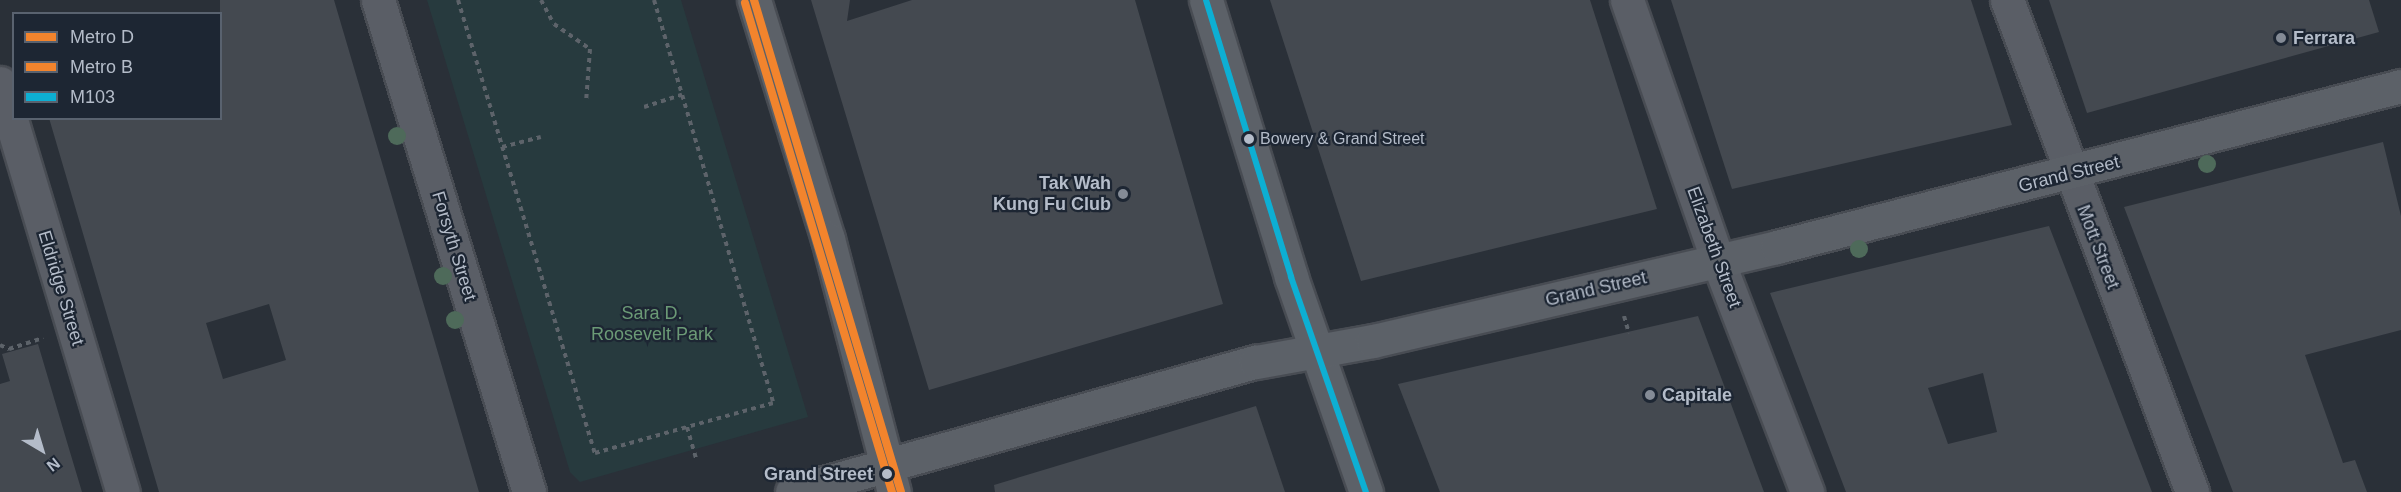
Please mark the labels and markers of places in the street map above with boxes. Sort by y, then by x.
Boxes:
place label: Ferrara [2293,27,2355,49]
marker: Ferrara [2274,31,2288,45]
place label: Bowery & Grand Street [1260,129,1425,149]
marker: Bowery & Grand Street [1243,133,1255,145]
place label: Tak Wah Kung Fu Club [993,173,1111,216]
marker: Tak Wah Kung Fu Club [1116,187,1130,201]
place label: Capitale [1662,384,1732,406]
marker: Capitale [1643,388,1657,402]
place label: Grand Street [764,463,873,485]
marker: Grand Street [878,465,896,483]

